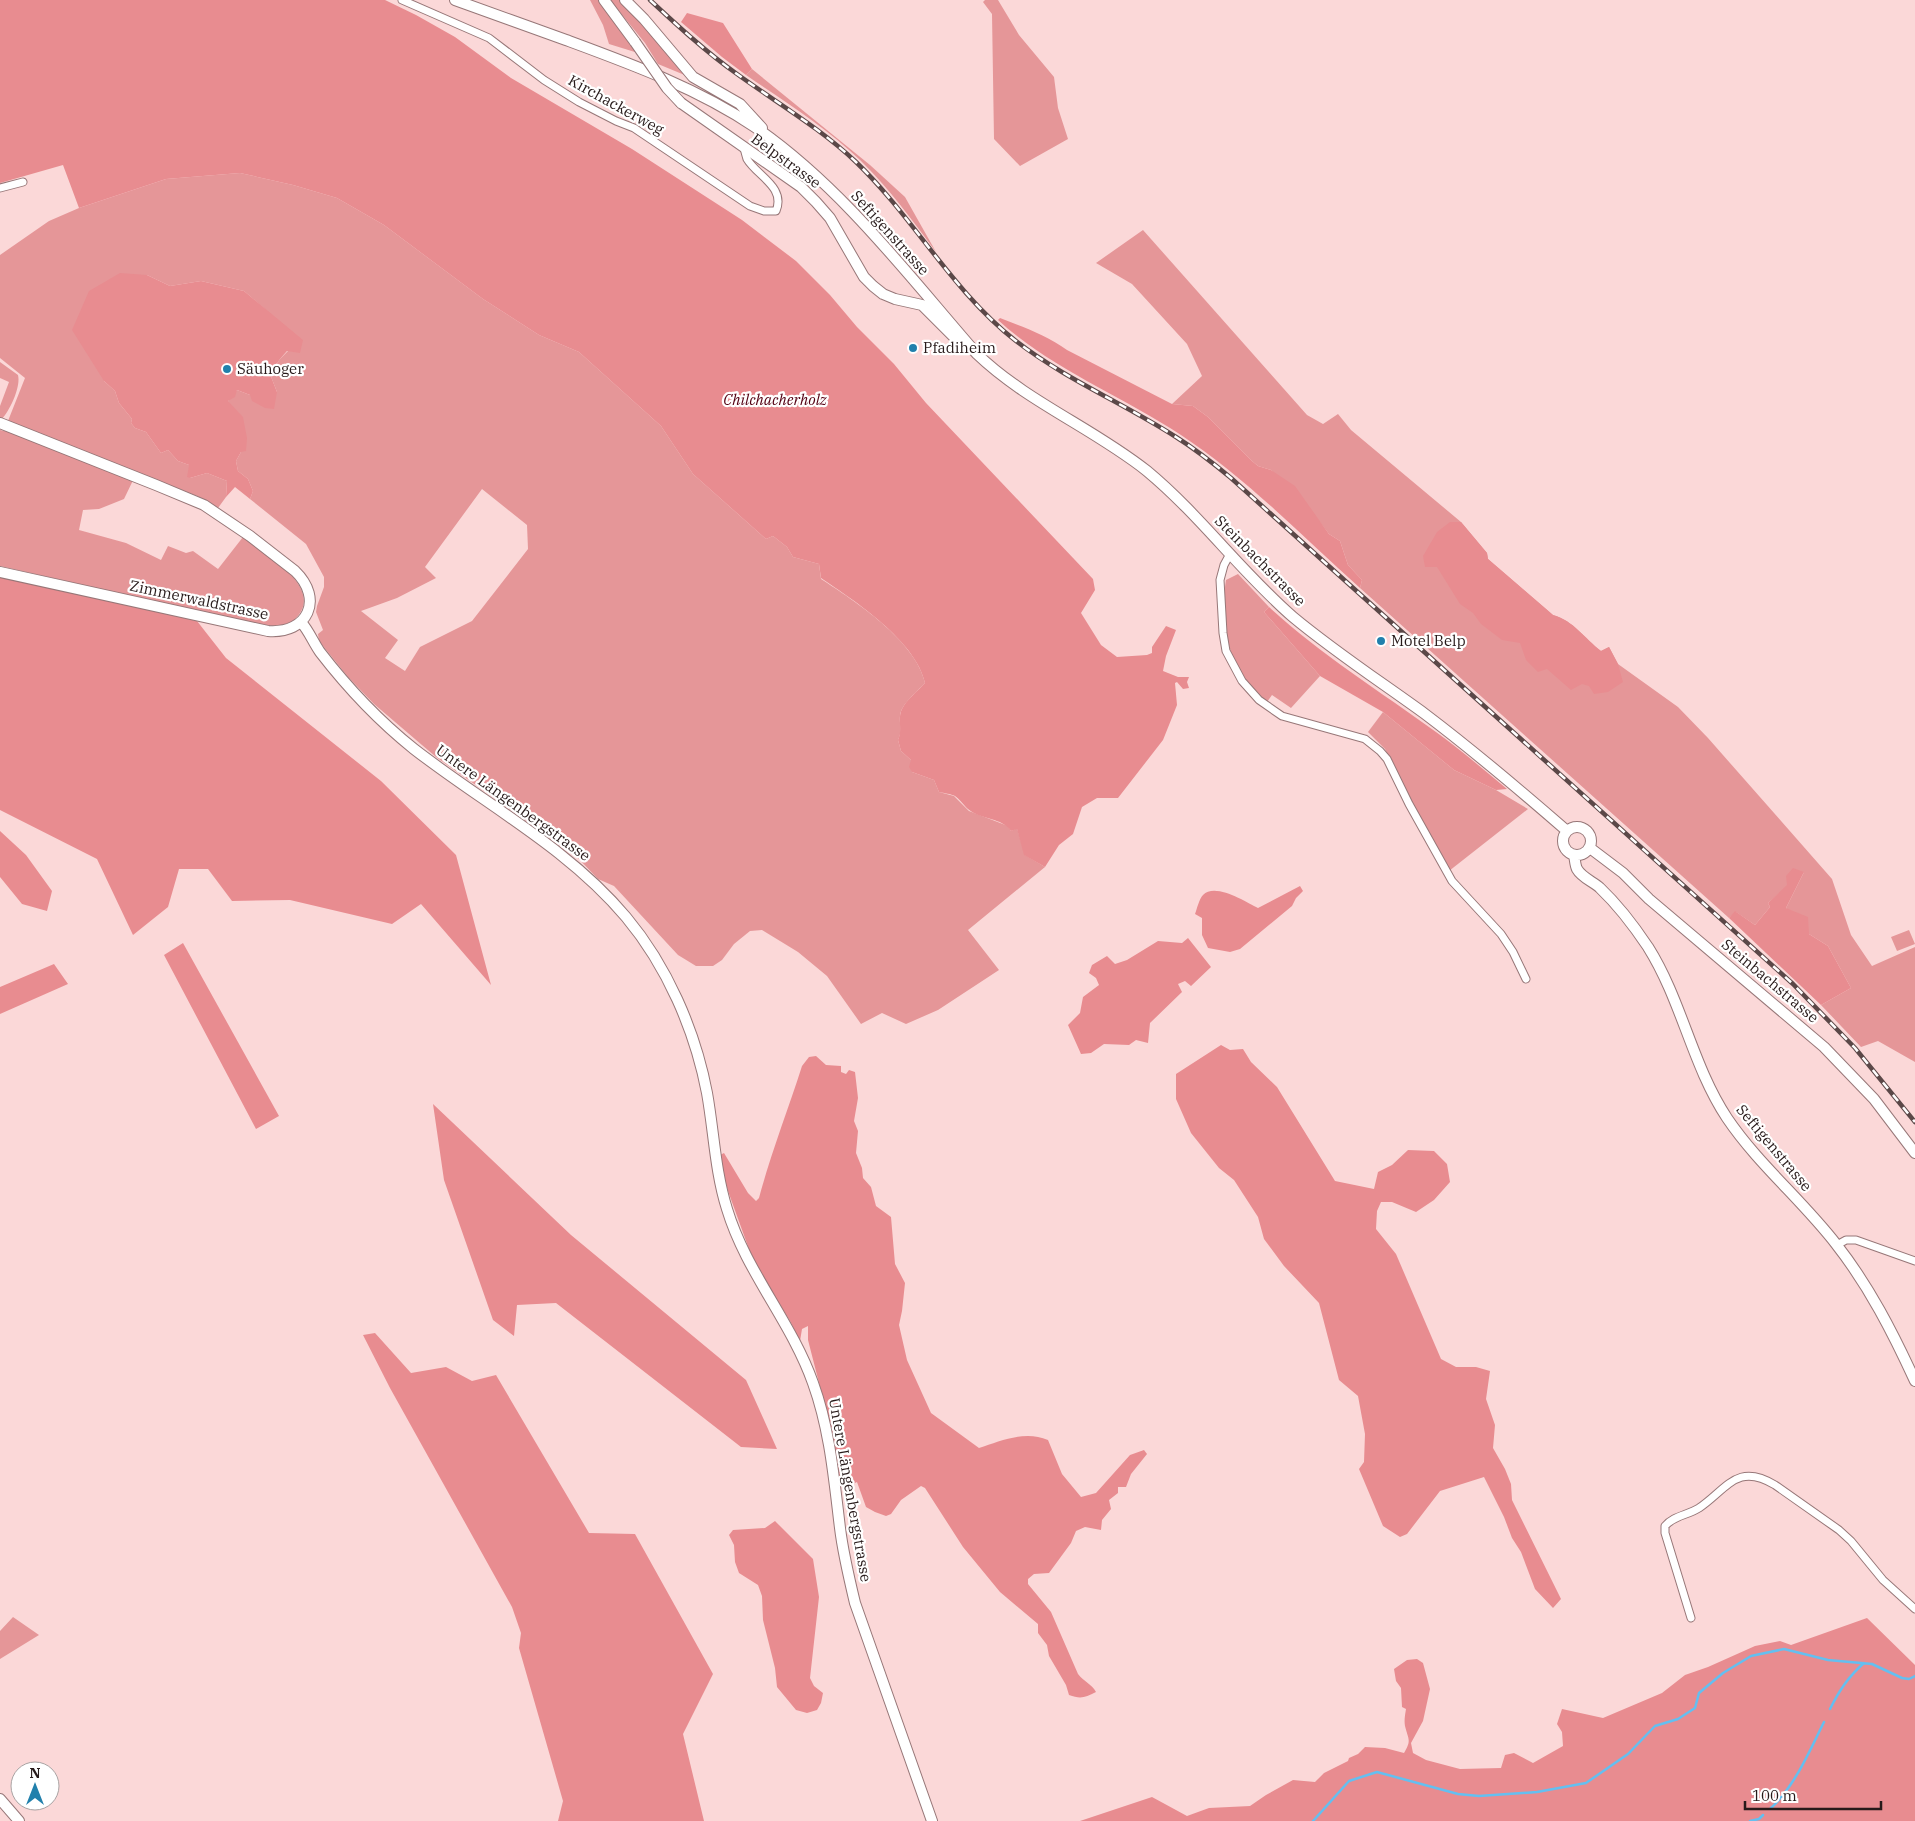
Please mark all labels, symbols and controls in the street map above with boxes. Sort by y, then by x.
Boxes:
street label: Kirchackerweg [565,70,667,139]
street label: Belpstrasse [748,129,825,192]
street label: Seftigenstrasse [847,186,933,279]
place label: Pfadiheim [923,338,996,357]
marker: Pfadiheim [907,342,919,354]
place label: Säuhoger [237,359,304,378]
marker: Säuhoger [221,363,233,375]
park label: Chilchacherholz [723,390,827,409]
street label: Steinbachstrasse [1211,511,1310,610]
street label: Zimmerwaldstrasse [128,576,270,623]
place label: Motel Belp [1391,631,1466,650]
marker: Motel Belp [1375,635,1387,647]
street label: Untere Längenbergstrasse [432,740,594,865]
street label: Steinbachstrasse [1718,935,1823,1027]
street label: Seftigenstrasse [1733,1100,1816,1195]
street label: Untere Längenbergstrasse [825,1396,876,1583]
north arrow [10,1761,60,1811]
text: N [29,1764,41,1782]
scale bar [1745,1778,1881,1810]
text: 100 m [1752,1786,1797,1805]

